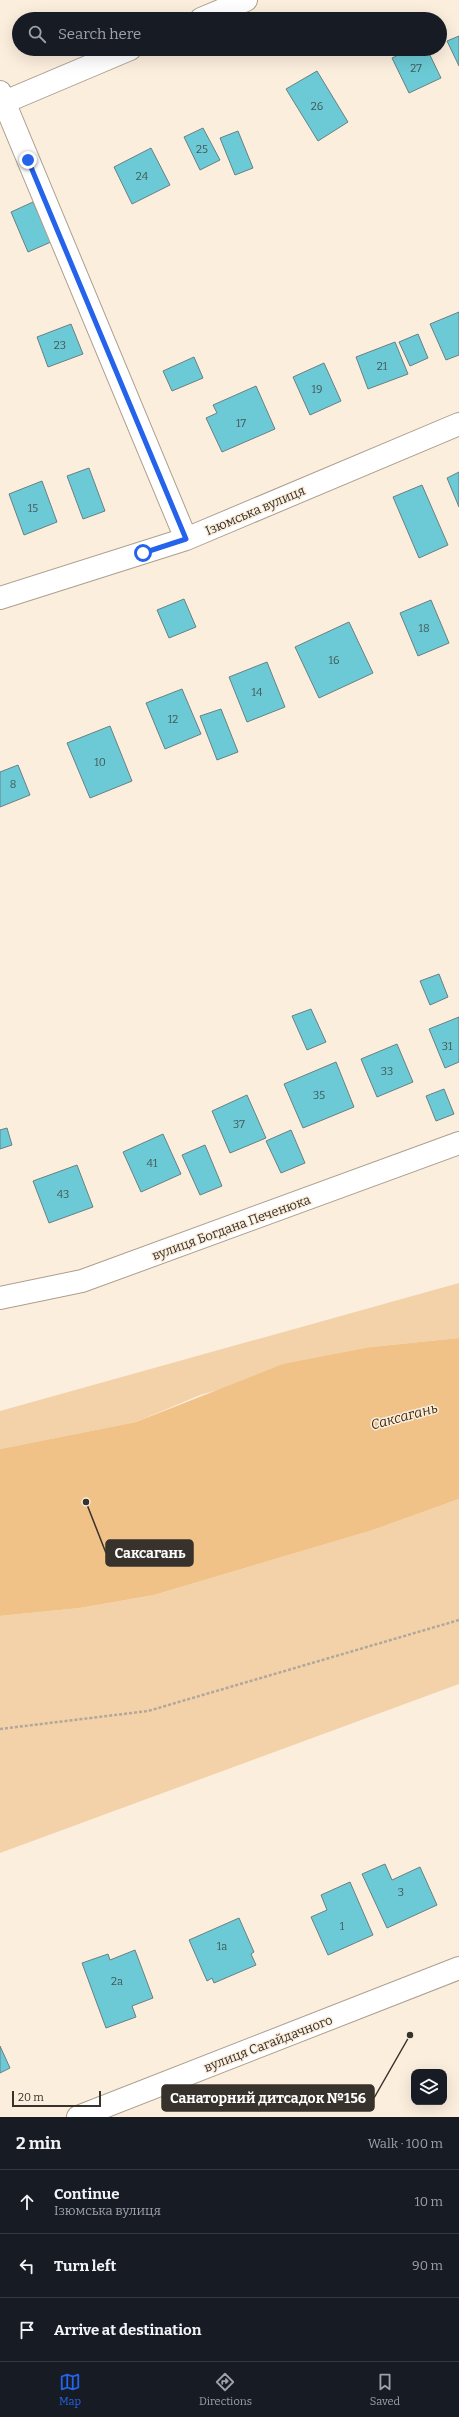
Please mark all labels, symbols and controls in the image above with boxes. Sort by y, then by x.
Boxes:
search box [12,12,447,56]
icon: search [26,23,48,45]
text: Search here [58,25,141,43]
house number: 27 [410,62,422,75]
house number: 26 [311,100,323,113]
house number: 25 [196,143,208,156]
route end [19,151,37,169]
house number: 24 [136,170,149,183]
house number: 23 [54,339,66,352]
house number: 21 [377,360,388,373]
house number: 19 [312,383,322,396]
house number: 17 [236,417,246,430]
street label: Ізюмська вулиця [203,483,307,538]
house number: 15 [28,502,38,515]
route start [134,544,152,562]
house number: 18 [418,622,430,635]
house number: 16 [329,654,339,667]
house number: 14 [252,686,263,699]
house number: 12 [168,713,178,726]
house number: 10 [94,756,106,769]
house number: 8 [10,778,16,791]
house number: 31 [442,1040,453,1053]
house number: 33 [381,1065,393,1078]
house number: 35 [313,1089,325,1102]
house number: 37 [233,1118,245,1131]
house number: 41 [147,1157,158,1170]
house number: 43 [57,1188,69,1201]
street label: вулиця Богдана Печенюка [150,1192,312,1263]
water label: Саксагань [369,1399,439,1434]
callout: Саксагань [106,1540,193,1566]
text: Саксагань [115,1545,186,1562]
house number: 3 [398,1886,404,1899]
house number: 1 [340,1920,345,1933]
house number: 1а [217,1940,227,1953]
house number: 2а [111,1975,123,1988]
street label: вулиця Сагайдачного [202,2012,335,2075]
map controls [411,2069,447,2105]
button: layers [411,2069,447,2105]
callout: Санаторний дитсадок №156 [162,2085,374,2111]
scale bar [12,2089,101,2108]
text: Санаторний дитсадок №156 [170,2090,366,2107]
text: 20 m [18,2091,44,2104]
text: 2 min [16,2133,61,2154]
text: Walk · 100 m [368,2136,443,2151]
text: Continue [54,2185,120,2203]
icon: ahead [16,2191,38,2213]
text: 10 m [414,2194,443,2209]
text: Ізюмська вулиця [54,2203,161,2218]
icon: left [16,2255,38,2277]
text: Turn left [54,2257,116,2275]
text: 90 m [412,2258,443,2273]
icon: arrive [16,2319,38,2341]
text: Arrive at destination [54,2321,201,2339]
tab: Map [59,2371,81,2408]
tab: Directions [199,2371,252,2408]
tab: Saved [370,2371,400,2408]

